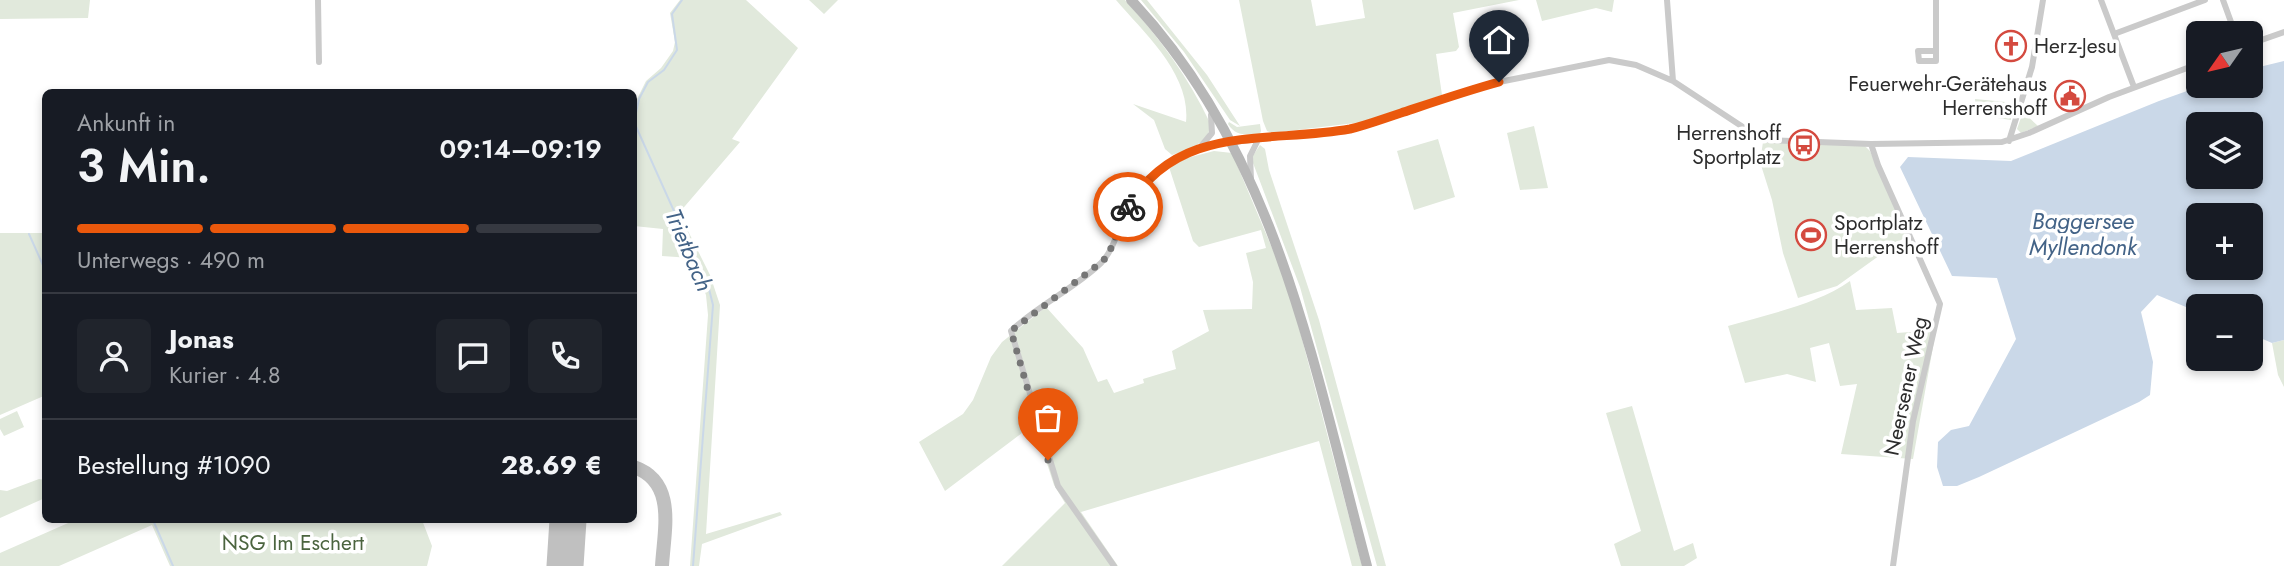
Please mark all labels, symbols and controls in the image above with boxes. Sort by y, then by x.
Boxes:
pin [1469,10,1529,82]
icon: home [1480,21,1518,59]
north arrow [2186,21,2263,98]
map controls [2186,21,2263,371]
church icon: Herz-Jesu [1994,29,2028,63]
place label: Herz-Jesu [2034,31,2117,61]
place label: Feuerwehr-Gerätehaus Herrenshoff [1848,69,2048,123]
public building icon: Feuerwehr-Gerätehaus Herrenshoff [2053,79,2087,113]
text: Ankunft in [77,106,175,140]
button: layers [2186,112,2263,189]
place label: Herrenshoff Sportplatz [1676,118,1782,172]
bus stop icon: Herrenshoff Sportplatz [1787,128,1821,162]
text: 09:14–09:19 [439,130,602,168]
text: 3 Min. [77,133,211,199]
courier [1093,172,1163,242]
icon: bike [1109,188,1147,226]
water label: Trietbach [656,203,722,297]
button: + [2186,203,2263,280]
water label: Baggersee Myllendonk [2029,204,2138,264]
place label: Sportplatz Herrenshoff [1834,208,1940,262]
sports icon: Sportplatz Herrenshoff [1794,218,1828,252]
text: Unterwegs · 490 m [77,243,265,277]
button: − [2186,294,2263,371]
street label: Neersener Weg [1877,314,1935,458]
button: person [77,319,151,393]
button: chat [436,319,510,393]
button: phone [528,319,602,393]
text: Jonas [169,320,234,358]
text: Kurier · 4.8 [169,358,281,392]
pin [1018,388,1078,460]
icon: bag [1029,399,1067,437]
text: Bestellung #1090 [77,446,271,484]
text: 28.69 € [501,446,602,484]
park label: NSG Im Eschert [222,528,364,558]

